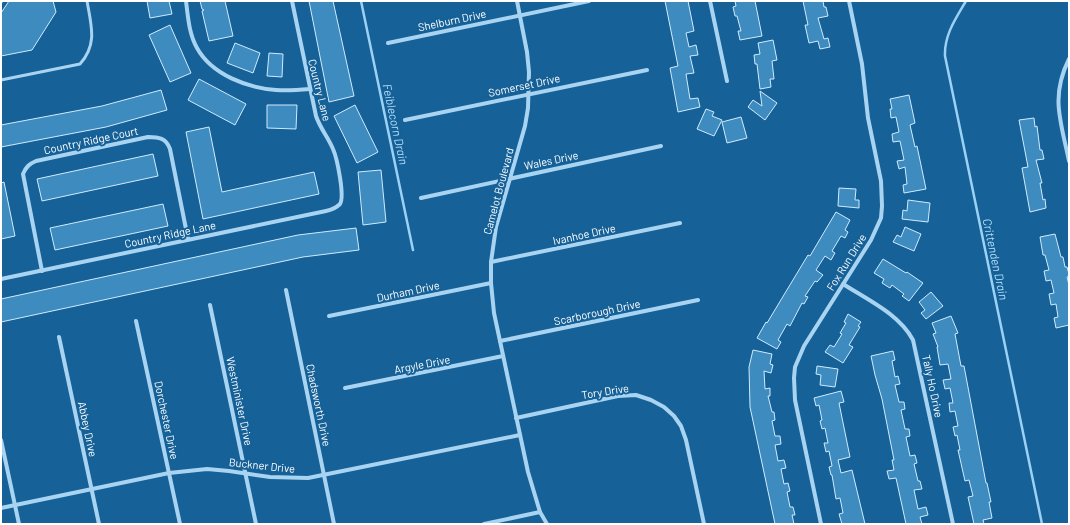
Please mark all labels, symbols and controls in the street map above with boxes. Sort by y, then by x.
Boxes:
street label: Shelburn Drive [417,6,487,34]
street label: Country Lane [306,58,334,123]
street label: Somerset Drive [487,71,561,99]
water label: Feiblecorn Drain [381,82,411,166]
street label: Country Ridge Court [43,124,139,156]
street label: Camelot Boulevard [480,146,516,236]
street label: Wales Drive [523,148,579,172]
water label: Crittenden Drain [981,217,1011,301]
street label: Country Ridge Lane [123,218,217,250]
street label: Ivanhoe Drive [551,221,617,247]
street label: Fox Run Drive [823,231,869,293]
street label: Durham Drive [375,278,441,304]
street label: Scarborough Drive [553,296,642,328]
street label: Argyle Drive [393,352,451,376]
street label: Tally Ho Drive [920,353,946,419]
street label: Westminister Drive [224,355,256,447]
street label: Chadsworth Drive [304,363,334,447]
street label: Dorchester Drive [152,380,182,460]
street label: Tory Drive [580,381,630,401]
street label: Abbey Drive [76,400,100,458]
street label: Buckner Drive [228,455,296,475]

